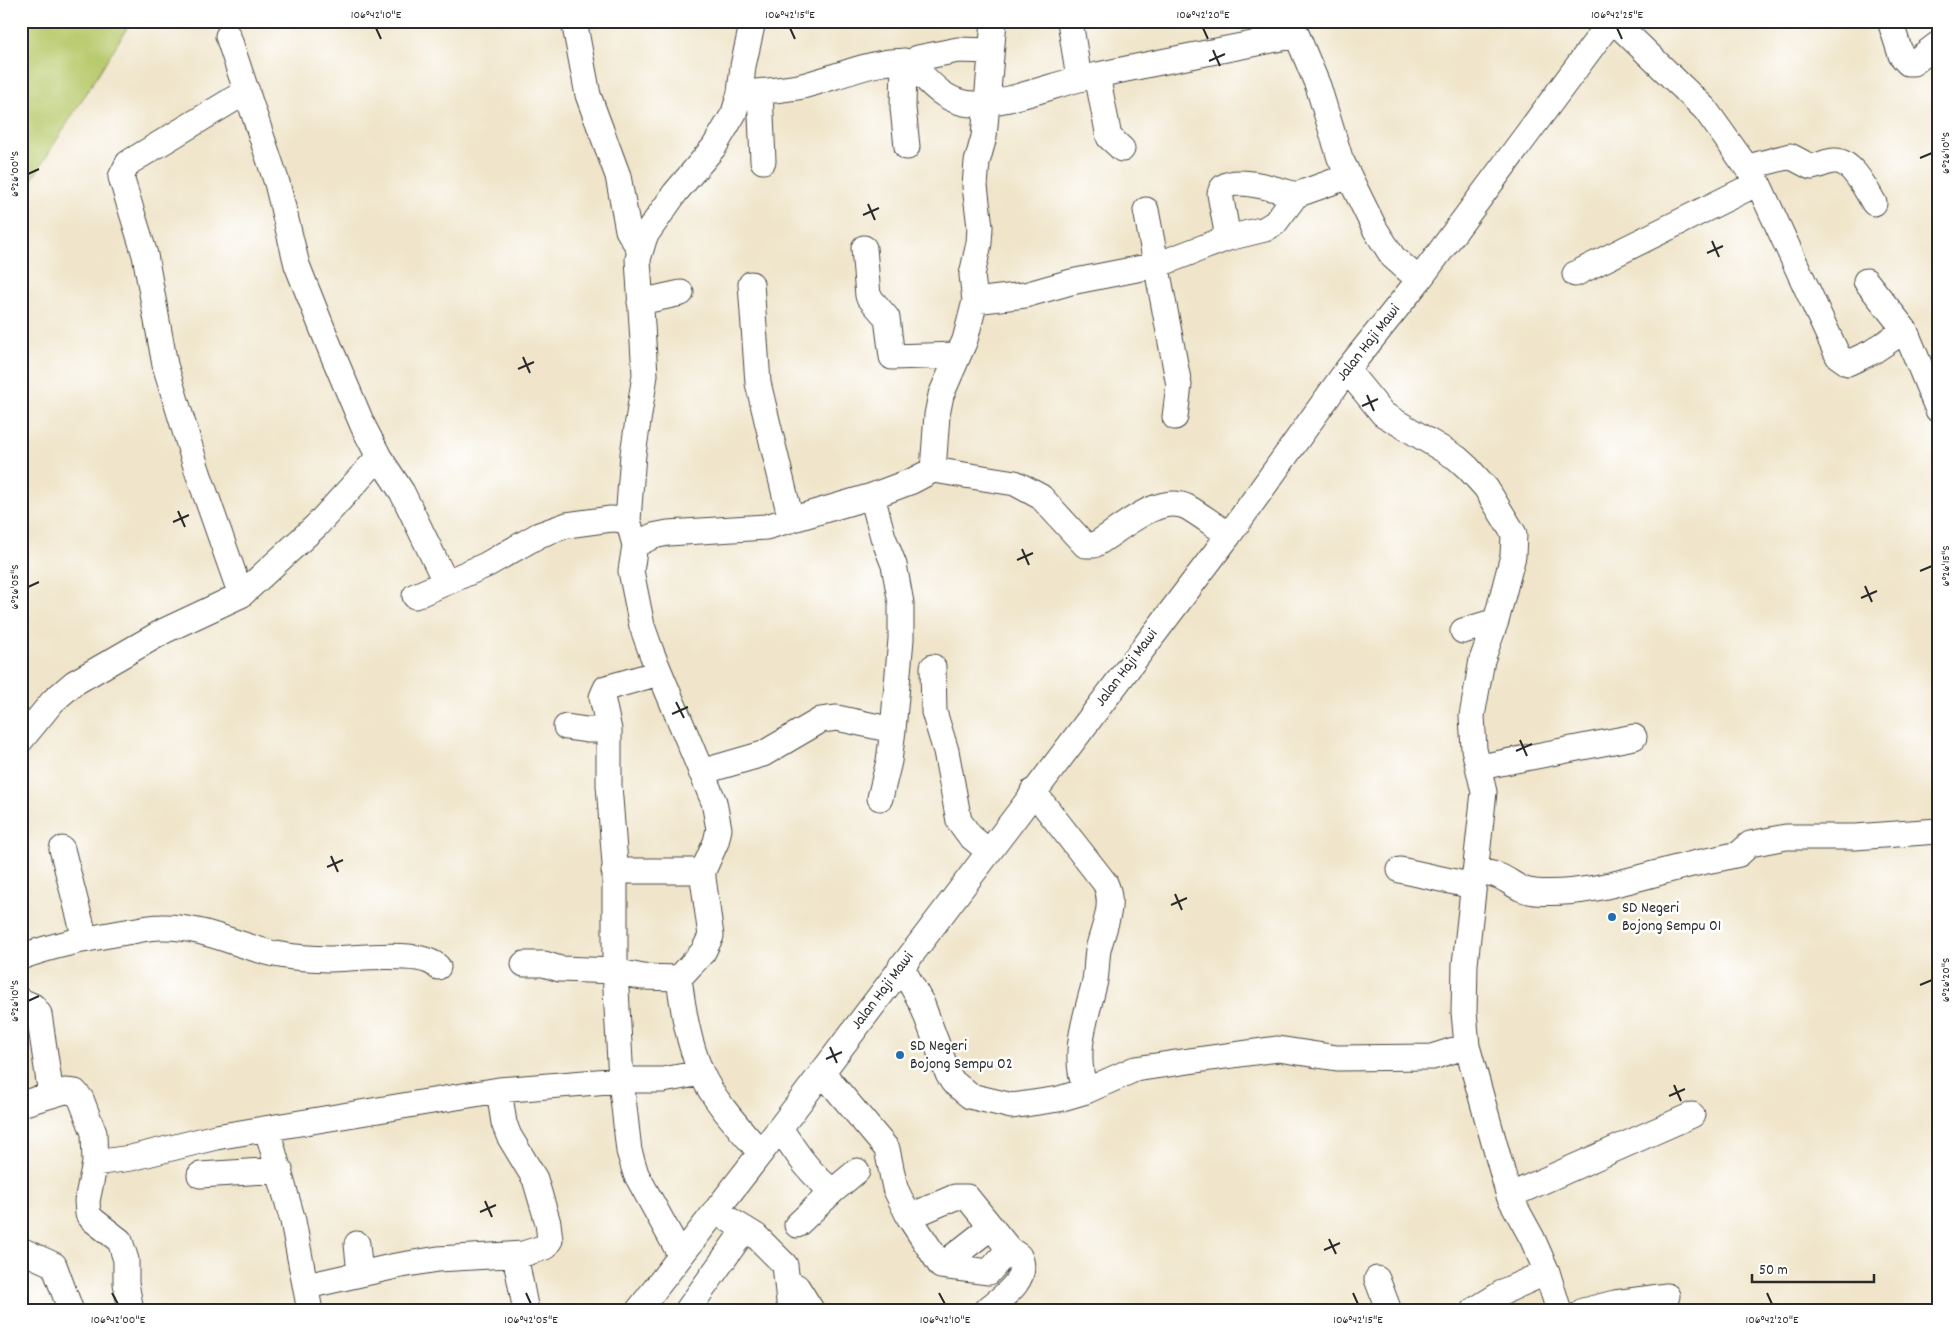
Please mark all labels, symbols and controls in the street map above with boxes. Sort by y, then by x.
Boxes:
text: 106°42'10"E [351,7,402,24]
text: 106°42'15"E [765,7,815,24]
text: 106°42'20"E [1177,7,1230,24]
text: 106°42'25"E [1591,7,1644,24]
text: 6°26'10"S [1938,132,1955,174]
text: 6°26'00"S [7,151,24,197]
street label: Jalan Haji Mawi [1332,300,1407,386]
text: 6°26'15"S [1938,546,1955,586]
text: 6°26'05"S [7,565,24,609]
street label: Jalan Haji Mawi [1090,624,1164,712]
place label: SD Negeri Bojong Sempu 01 [1622,897,1721,938]
marker: SD Negeri Bojong Sempu 01 [1606,911,1618,923]
street label: Jalan Haji Mawi [846,947,920,1035]
text: 6°26'20"S [1938,958,1955,1002]
text: 6°26'10"S [7,980,24,1022]
place label: SD Negeri Bojong Sempu 02 [910,1035,1013,1076]
marker: SD Negeri Bojong Sempu 02 [894,1049,906,1061]
scale bar [1752,1252,1874,1284]
text: 50 m [1759,1260,1788,1282]
text: 106°42'00"E [91,1312,146,1329]
text: 106°42'05"E [504,1312,558,1329]
text: 106°42'10"E [920,1312,971,1329]
text: 106°42'15"E [1333,1312,1383,1329]
text: 106°42'20"E [1746,1312,1799,1329]

